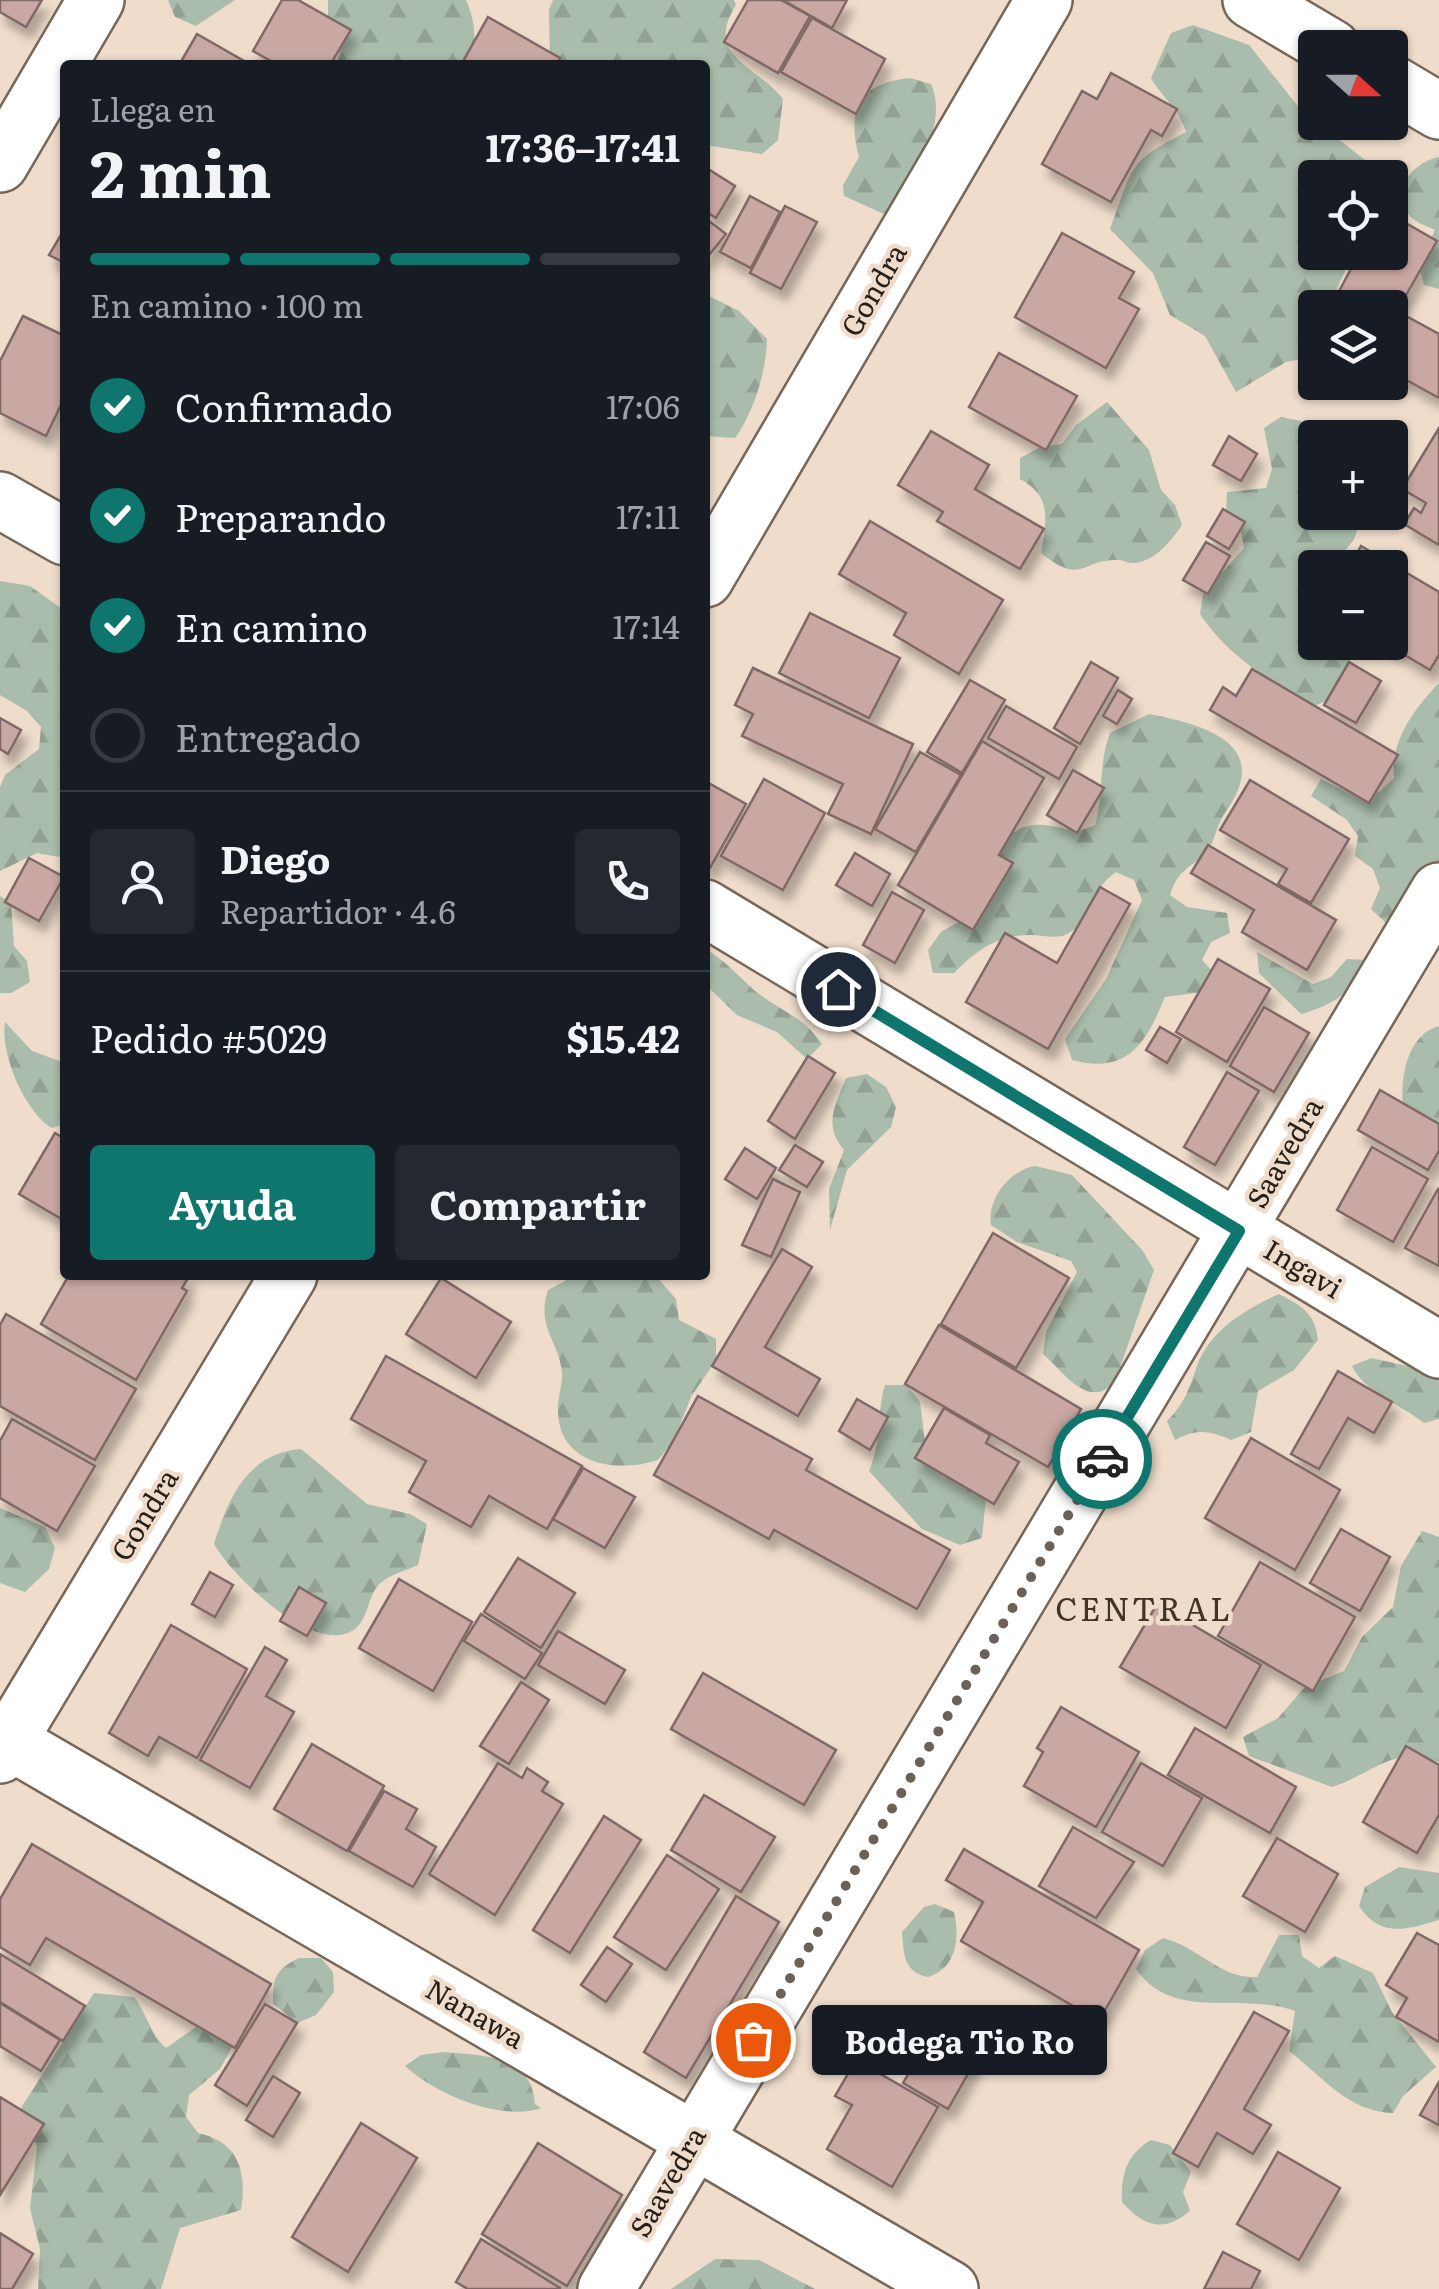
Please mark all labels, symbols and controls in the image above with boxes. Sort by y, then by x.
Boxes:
north arrow [1298,30,1408,140]
map controls [1298,30,1408,660]
text: Llega en [90,84,215,132]
text: 17:36–17:41 [486,117,680,174]
text: 2 min [90,121,272,218]
button: locate [1298,160,1408,270]
street label: Gondra [829,235,916,343]
text: En camino · 100 m [90,280,363,328]
button: layers [1298,290,1408,400]
text: Confirmado [175,377,393,434]
icon: check [90,378,145,433]
text: 17:06 [606,381,680,429]
button: + [1298,420,1408,530]
text: Preparando [175,487,387,544]
icon: check [90,488,145,543]
text: 17:11 [616,491,680,539]
button: − [1298,550,1408,660]
text: En camino [175,597,368,654]
icon: check [90,598,145,653]
text: 17:14 [612,601,680,649]
text: Entregado [175,707,361,764]
button: person [90,829,195,934]
text: Diego [220,829,330,886]
button: phone [575,829,680,934]
text: Repartidor · 4.6 [220,886,456,934]
pin [796,947,881,1032]
icon: home [811,962,866,1017]
text: Pedido #5029 [90,1008,327,1065]
text: $15.42 [566,1008,680,1065]
street label: Saavedra [1235,1089,1332,1215]
button: Ayuda [90,1145,375,1260]
button: Compartir [395,1145,680,1260]
street label: Ingavi [1257,1227,1351,1307]
courier [1052,1409,1152,1509]
icon: car [1075,1432,1130,1487]
street label: Gondra [99,1460,187,1568]
district label: CENTRAL [1055,1583,1233,1631]
street label: Nanawa [419,1967,533,2058]
pin [711,1998,796,2083]
callout: Bodega Tio Ro [813,2005,1108,2075]
icon: bag [726,2013,781,2068]
text: Bodega Tio Ro [845,2016,1075,2064]
street label: Saavedra [618,2118,715,2244]

